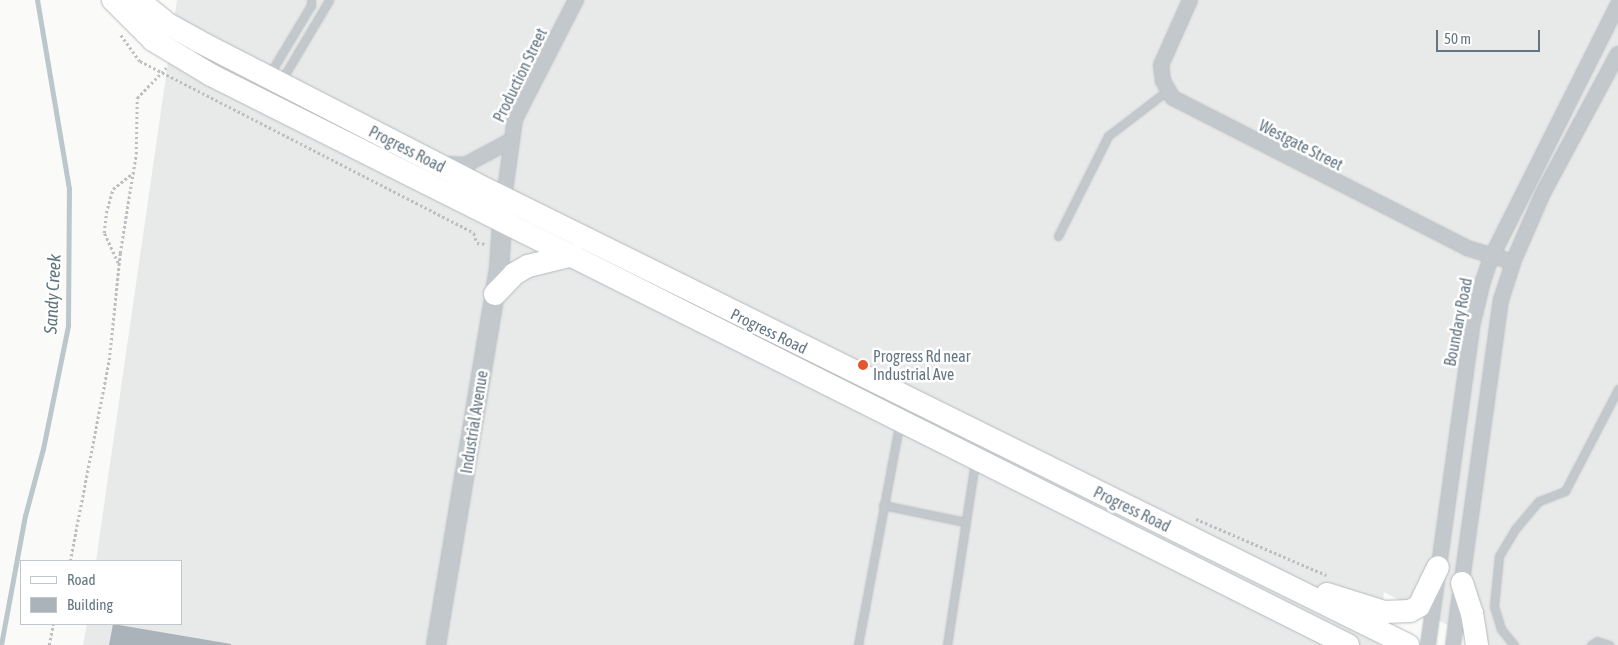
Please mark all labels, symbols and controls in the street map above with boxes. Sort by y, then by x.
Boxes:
scale bar [1438,20,1542,52]
street label: Production Street [489,25,551,125]
text: 50 m [1444,30,1471,47]
street label: Westgate Street [1256,116,1346,174]
street label: Progress Road [366,122,448,176]
water label: Sandy Creek [40,254,66,334]
street label: Boundary Road [1440,276,1476,368]
street label: Progress Road [728,304,810,358]
place label: Progress Rd near Industrial Ave [873,346,970,384]
marker: Progress Rd near Industrial Ave [857,359,869,371]
street label: Industrial Avenue [456,369,492,475]
street label: Progress Road [1091,482,1173,536]
legend [20,560,182,625]
text: Road [67,571,96,588]
text: Building [67,596,113,613]

